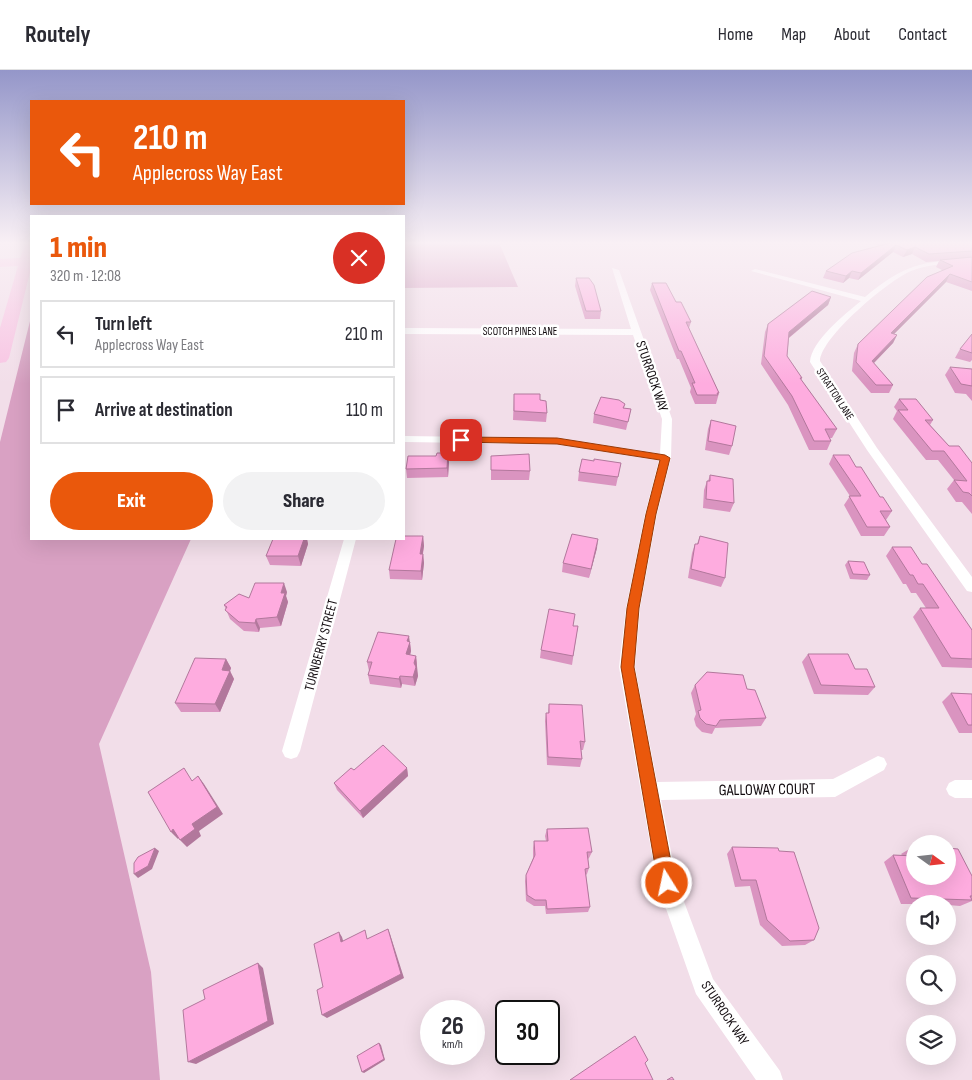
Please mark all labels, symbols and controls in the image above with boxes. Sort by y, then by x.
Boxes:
text: Routely [25,20,90,49]
text: Home [718,24,753,45]
text: Map [781,24,806,45]
text: About [834,24,870,45]
text: Contact [898,24,947,45]
text: 210 m [133,117,207,160]
icon: left [50,120,115,185]
text: Applecross Way East [133,160,283,187]
text: 1 min [50,230,107,266]
button: close [333,232,385,284]
text: 320 m · 12:08 [50,267,121,286]
text: Turn left [95,313,152,336]
icon: left [52,320,80,348]
text: 210 m [345,323,383,346]
street label: SCOTCH PINES LANE [483,325,557,338]
text: Applecross Way East [95,336,204,355]
street label: STURROCK WAY [632,338,672,414]
street label: STRATTON LANE [813,366,857,422]
icon: arrive [52,396,80,424]
text: Arrive at destination [95,399,233,422]
text: 110 m [346,399,383,422]
pin [440,419,482,461]
icon: arrive [447,426,475,454]
button: Exit [50,472,213,530]
button: Share [223,472,385,530]
street label: TURNBERRY STREET [301,597,341,693]
street label: GALLOWAY COURT [718,780,816,800]
north arrow [906,835,956,885]
map controls [906,835,956,1065]
position arrow [640,856,692,908]
button: sound [906,895,956,945]
button: search [906,955,956,1005]
street label: STURROCK WAY [697,978,753,1048]
speed limit sign: 30 [495,1000,560,1065]
text: 26 [441,1011,464,1042]
button: layers [906,1015,956,1065]
text: km/h [442,1037,463,1052]

